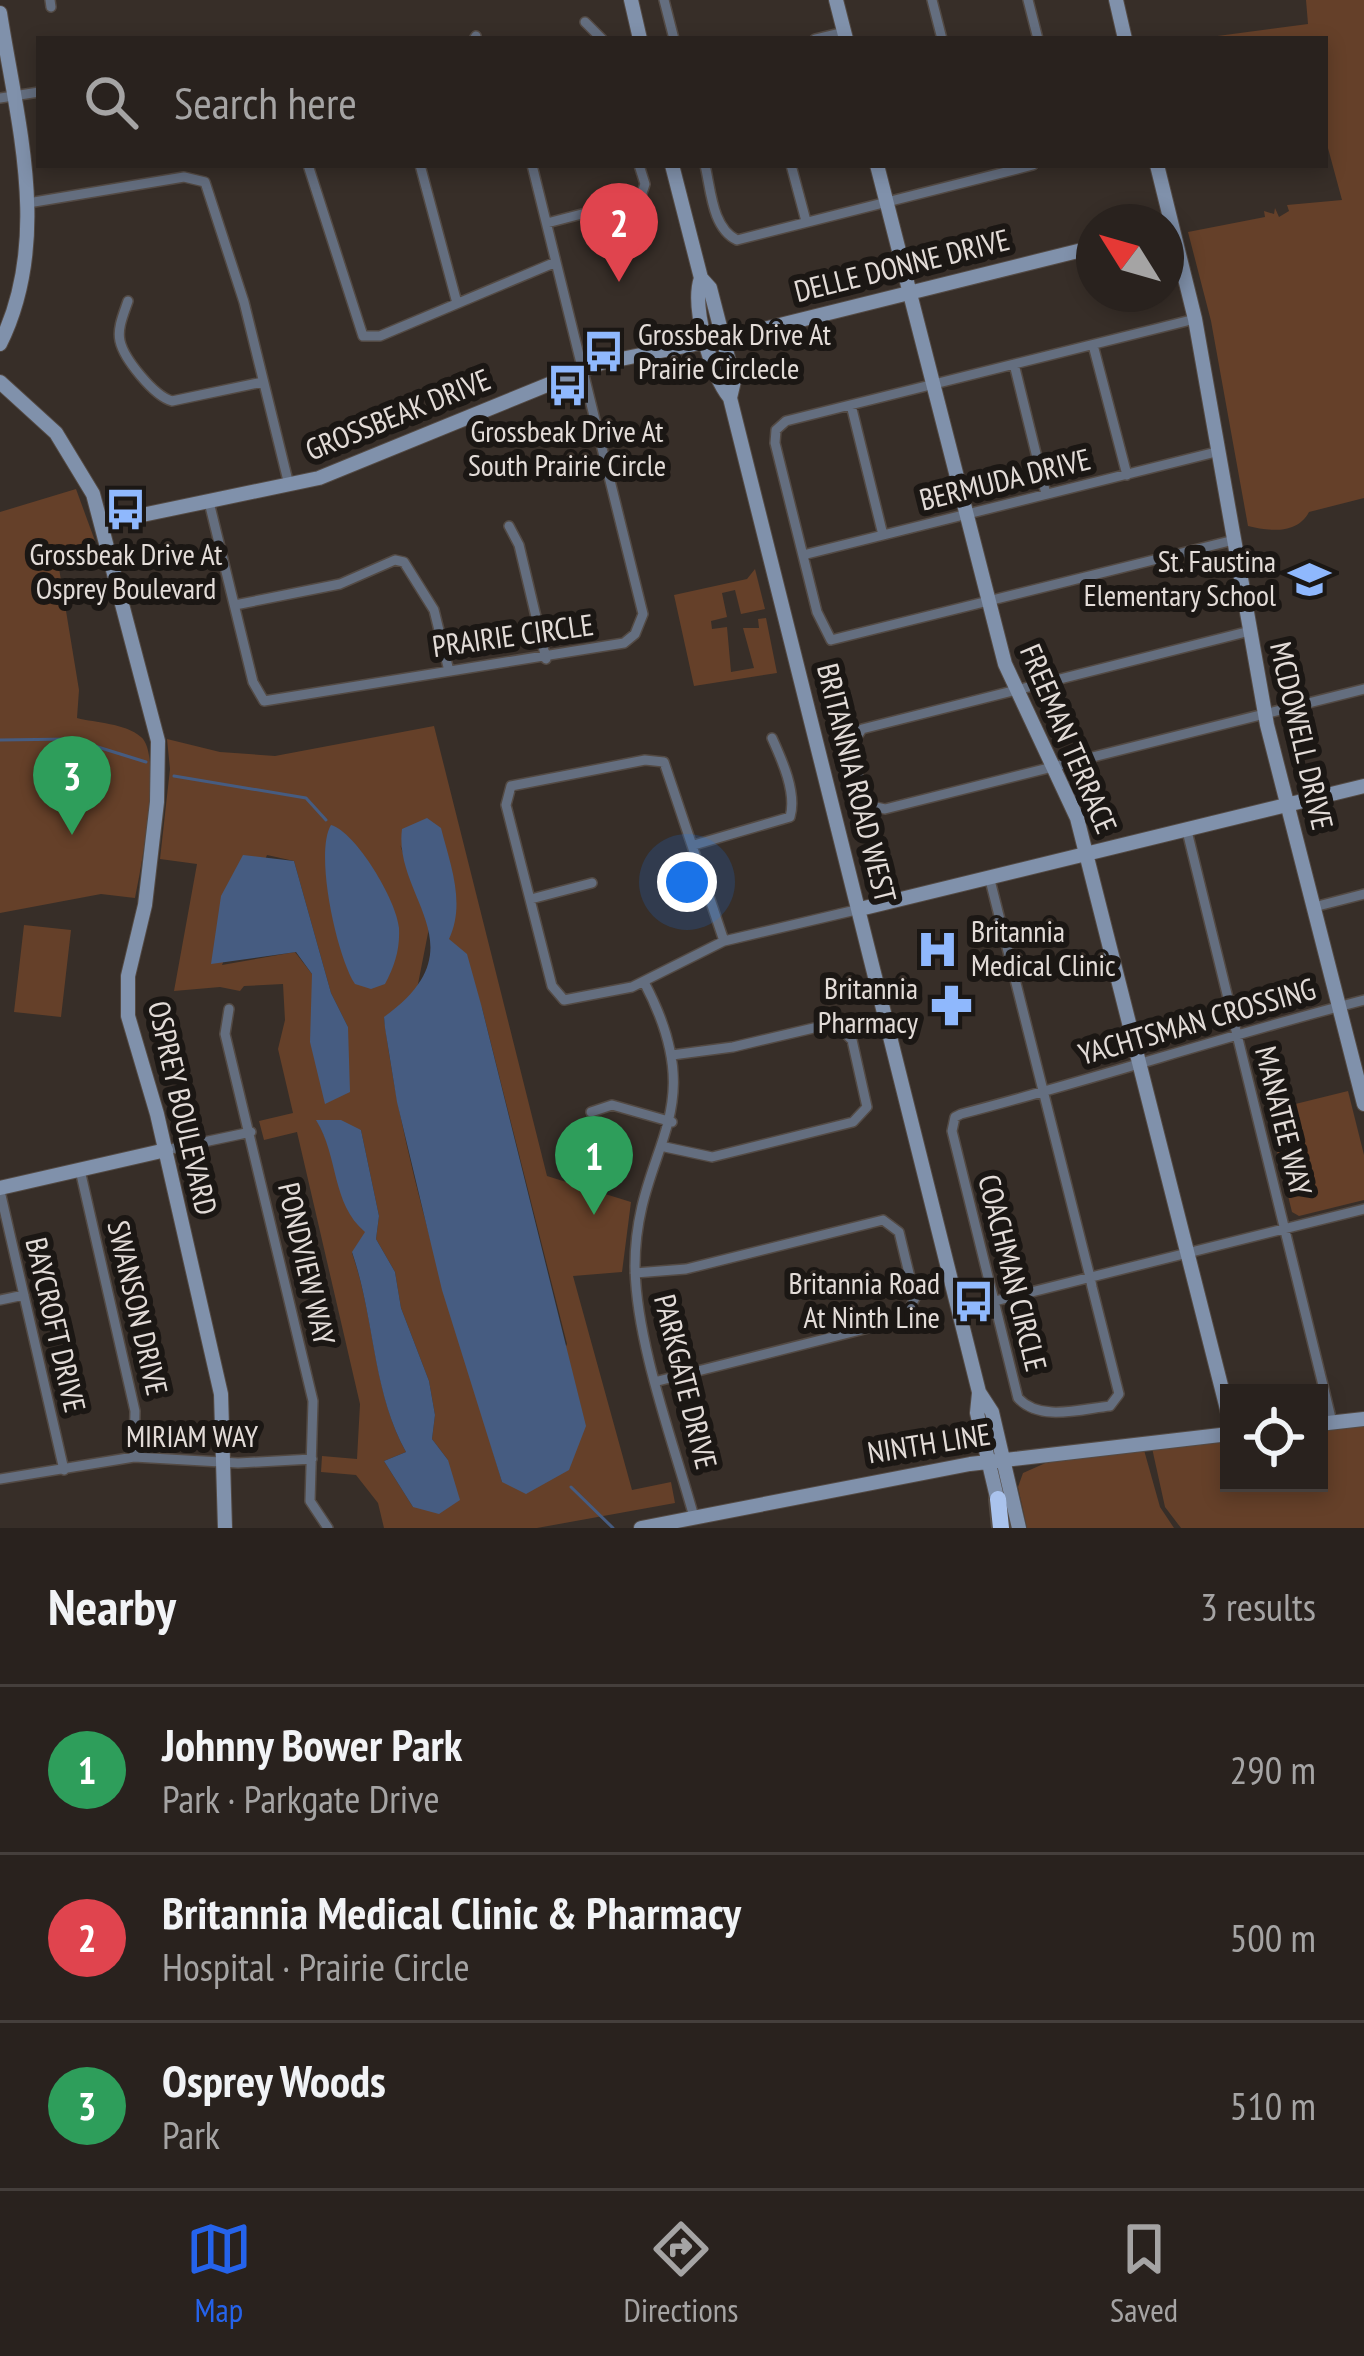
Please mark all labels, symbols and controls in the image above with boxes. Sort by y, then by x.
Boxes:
search box [36,36,1328,168]
icon: search [78,69,144,135]
text: Search here [174,73,357,131]
pin: 2 [580,183,658,282]
north arrow [1076,204,1184,312]
street label: DELLE DONNE DRIVE [790,219,1013,310]
place label: Grossbeak Drive At Prairie Circlecle [638,314,832,387]
bus stop icon: Grossbeak Drive At Prairie Circlecle [581,329,627,375]
street label: GROSSBEAK DRIVE [299,359,496,468]
bus stop icon: Grossbeak Drive At South Prairie Circle [544,363,590,409]
place label: Grossbeak Drive At South Prairie Circle [468,411,666,484]
street label: BERMUDA DRIVE [915,438,1094,519]
bus stop icon: Grossbeak Drive At Osprey Boulevard [103,486,149,532]
place label: Grossbeak Drive At Osprey Boulevard [30,534,223,607]
place label: St. Faustina Elementary School [1084,541,1276,614]
school or university icon: St. Faustina Elementary School [1287,556,1333,602]
street label: PRAIRIE CIRCLE [430,604,596,665]
street label: FREEMAN TERRACE [1012,638,1127,839]
street label: MCDOWELL DRIVE [1262,638,1343,833]
street label: BRITANNIA ROAD WEST [809,659,906,906]
pin: 3 [33,736,111,835]
your location [657,852,717,912]
place label: Britannia Medical Clinic [971,911,1116,984]
hospital icon: Britannia Medical Clinic [914,926,960,972]
place label: Britannia Pharmacy [818,968,919,1041]
street label: YACHTSMAN CROSSING [1074,968,1320,1073]
pharmacy icon: Britannia Pharmacy [929,983,975,1029]
street label: OSPREY BOULEVARD [140,997,227,1218]
street label: MANATEE WAY [1247,1042,1322,1200]
pin: 1 [555,1116,633,1215]
street label: COACHMAN CIRCLE [970,1170,1057,1375]
street label: PONDVIEW WAY [270,1179,345,1349]
street label: SWANSON DRIVE [99,1216,178,1399]
street label: BAYCROFT DRIVE [17,1234,95,1416]
place label: Britannia Road At Ninth Line [789,1263,940,1336]
bus stop icon: Britannia Road At Ninth Line [951,1278,997,1324]
street label: PARKGATE DRIVE [646,1290,727,1473]
map controls [1220,1384,1328,1492]
button: locate [1220,1384,1328,1492]
street label: NINTH LINE [865,1414,993,1471]
street label: MIRIAM WAY [126,1416,258,1455]
text: Nearby [48,1573,176,1639]
text: 3 results [1200,1581,1316,1632]
text: Johnny Bower Park [162,1715,462,1773]
text: 1 [78,1744,96,1795]
text: 290 m [1230,1744,1316,1795]
text: Park · Parkgate Drive [162,1773,440,1824]
text: Britannia Medical Clinic & Pharmacy [162,1883,741,1941]
text: 2 [78,1912,96,1963]
text: 500 m [1230,1912,1316,1963]
text: Hospital · Prairie Circle [162,1941,470,1992]
text: Osprey Woods [162,2051,386,2109]
text: 3 [78,2080,96,2131]
text: 510 m [1230,2080,1316,2131]
text: Park [162,2109,220,2160]
tab: Map [186,2216,252,2331]
tab: Directions [624,2216,738,2331]
tab: Saved [1110,2216,1178,2331]

